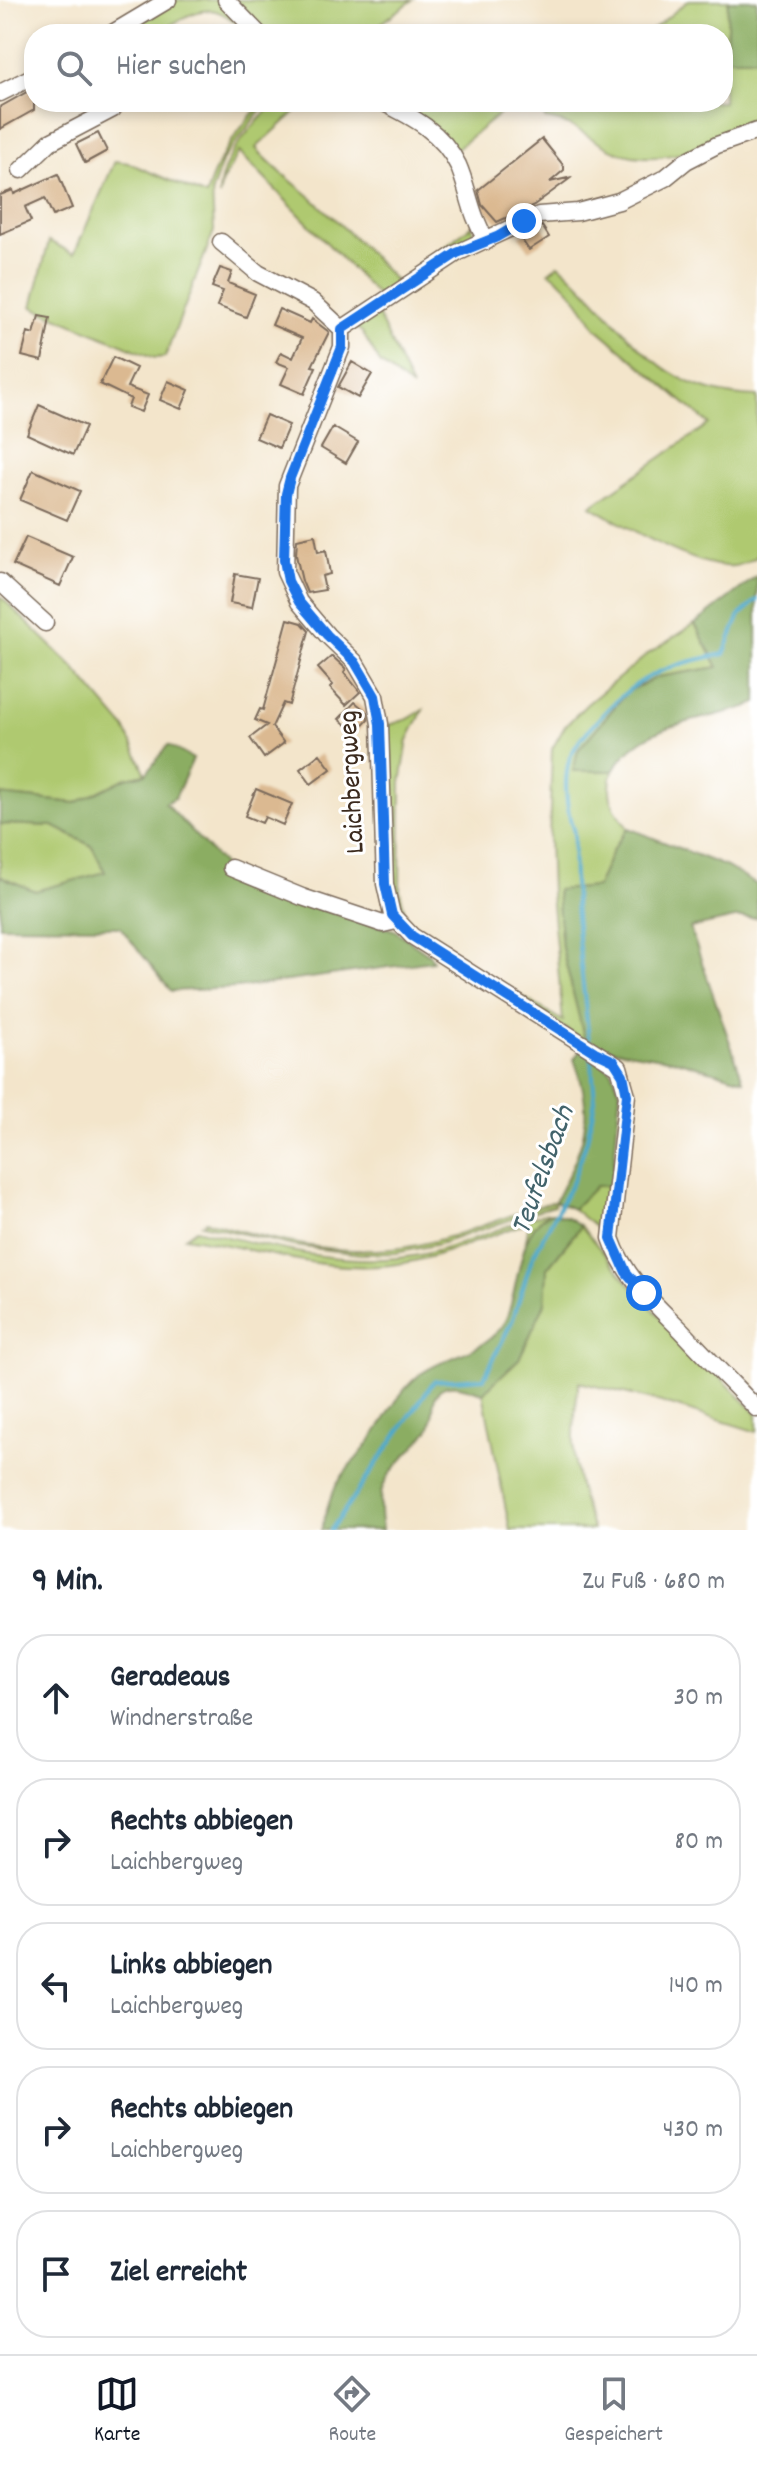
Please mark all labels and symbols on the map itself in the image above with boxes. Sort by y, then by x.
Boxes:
route end [506,203,542,239]
street label: Laichbergweg [330,709,378,855]
water label: Teufelsbach [502,1099,589,1242]
route start [626,1275,662,1311]

